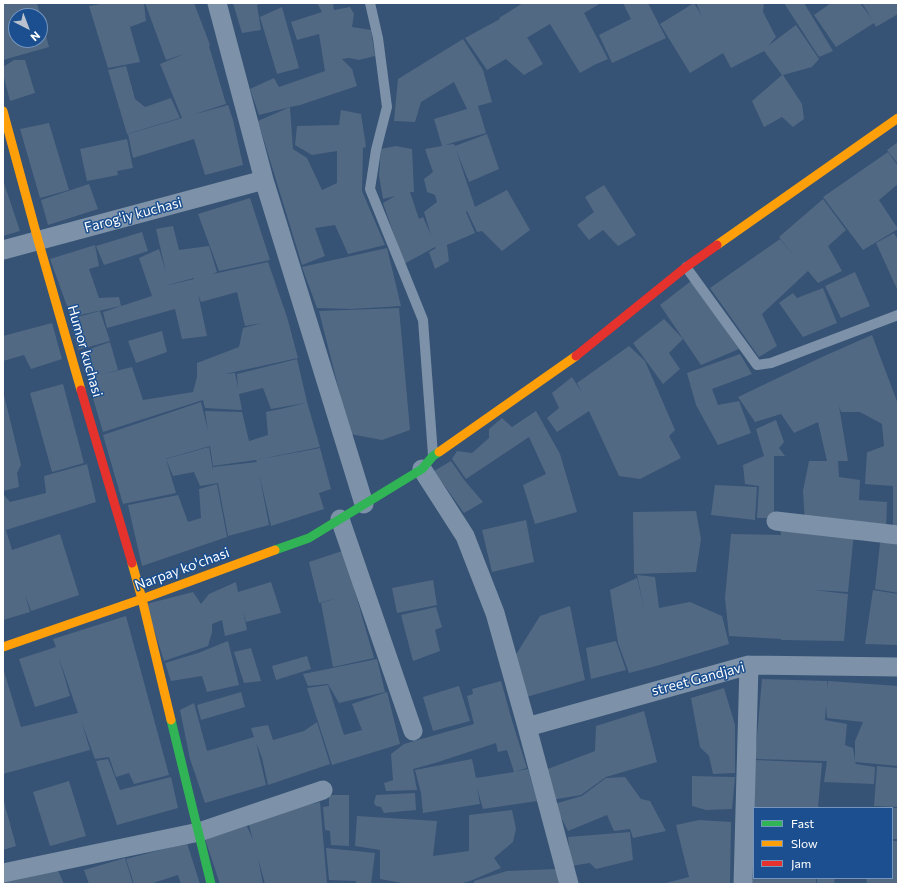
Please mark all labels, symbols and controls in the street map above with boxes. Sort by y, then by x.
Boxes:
north arrow [8,8,48,48]
text: N [28,29,43,44]
street label: Farog'iy kuchasi [82,194,184,236]
street label: Humor kuchasi [64,303,106,399]
street label: Narpay ko'chasi [132,544,232,594]
street label: street Gandjavi [650,658,746,700]
legend [753,807,893,879]
text: Fast [791,816,814,830]
text: Slow [791,836,818,850]
text: Jam [791,856,811,870]

